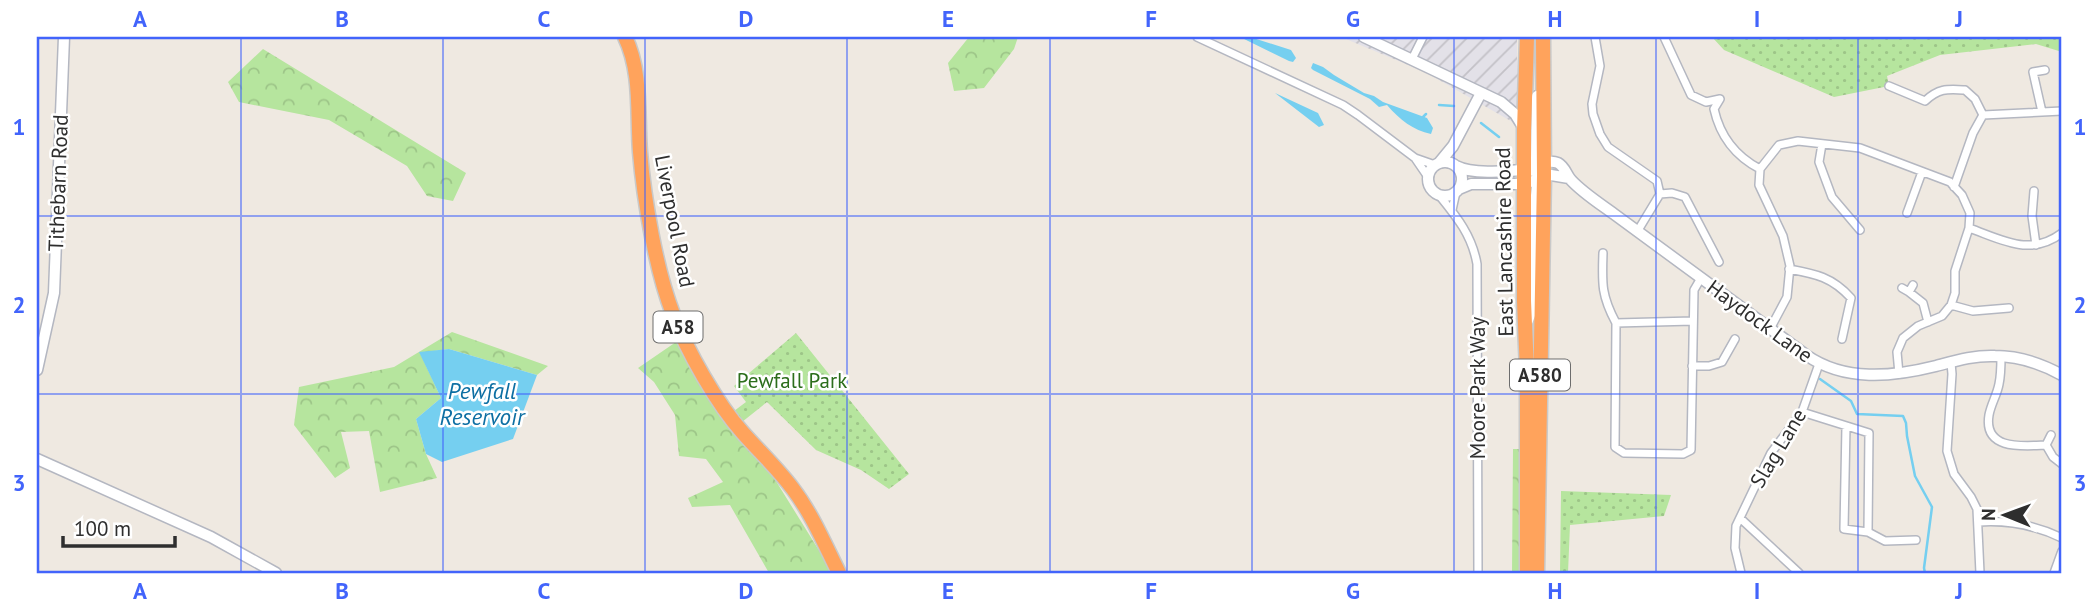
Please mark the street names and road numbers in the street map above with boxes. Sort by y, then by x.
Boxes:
street label: Tithebarn Road [42,114,74,252]
street label: East Lancashire Road [1489,147,1519,337]
street label: Liverpool Road [649,153,701,289]
street label: Haydock Lane [1702,274,1818,368]
road number: A58 [654,312,702,342]
street label: Moore Park Way [1464,317,1491,459]
road number: A580 [1510,360,1570,390]
street label: Slag Lane [1744,404,1812,492]

